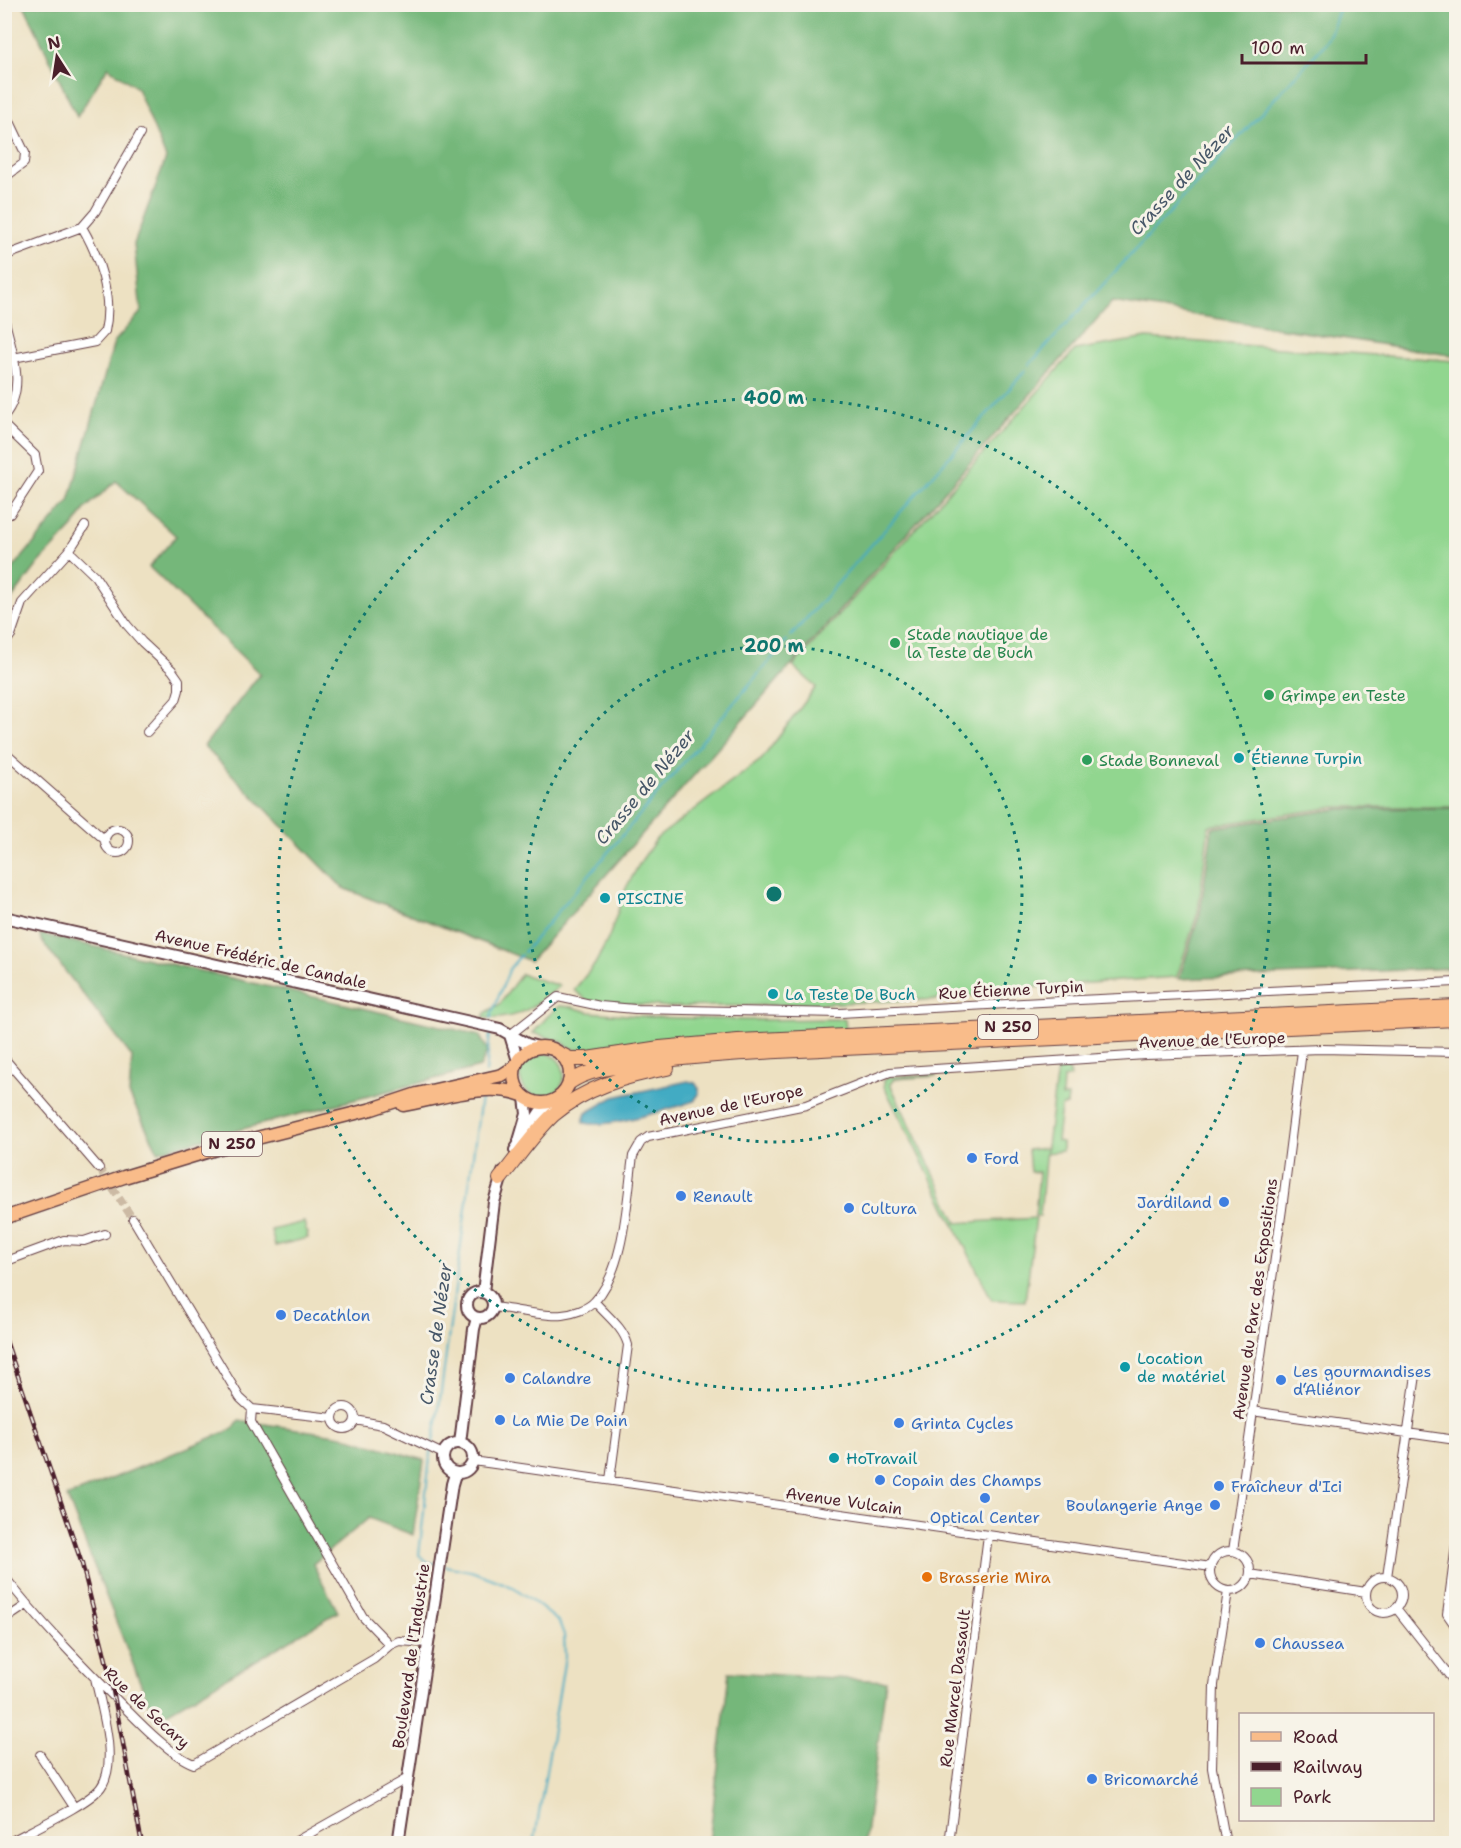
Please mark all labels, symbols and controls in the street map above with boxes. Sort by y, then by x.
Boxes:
north arrow [27,27,87,87]
scale bar [1242,27,1366,65]
text: N [46,31,62,54]
text: 100 m [1251,36,1305,60]
water label: Crasse de Nézer [1124,119,1240,241]
text: 400 m [744,386,805,410]
place label: Stade nautique de la Teste de Buch [907,624,1048,663]
text: 200 m [744,634,805,658]
marker: Stade nautique de la Teste de Buch [888,636,902,650]
place label: Grimpe en Teste [1281,685,1406,706]
marker: Grimpe en Teste [1262,688,1276,702]
water label: Crasse de Nézer [590,724,700,850]
place label: Étienne Turpin [1251,748,1362,769]
place label: Stade Bonneval [1099,750,1219,771]
marker: Étienne Turpin [1232,751,1246,765]
marker: Stade Bonneval [1080,753,1094,767]
centre of rings [764,884,784,904]
place label: PISCINE [617,888,684,909]
marker: PISCINE [598,891,612,905]
street label: Avenue Frédéric de Candale [153,924,369,994]
street label: Rue Étienne Turpin [938,976,1084,1004]
place label: La Teste De Buch [785,984,916,1005]
marker: La Teste De Buch [766,987,780,1001]
road number: N 250 [978,1015,1038,1039]
street label: Avenue de l'Europe [1138,1027,1286,1053]
street label: Avenue de l'Europe [657,1079,805,1131]
road number: N 250 [202,1132,262,1156]
place label: Ford [984,1148,1019,1169]
marker: Ford [965,1151,979,1165]
street label: Avenue du Parc des Expositions [1228,1177,1282,1421]
place label: Renault [693,1186,753,1207]
marker: Renault [674,1189,688,1203]
place label: Jardiland [1137,1192,1212,1213]
marker: Jardiland [1217,1195,1231,1209]
place label: Cultura [861,1198,917,1219]
marker: Cultura [842,1201,856,1215]
water label: Crasse de Nézer [414,1261,458,1407]
place label: Decathlon [293,1305,371,1326]
marker: Decathlon [274,1308,288,1322]
place label: Location de matériel [1137,1348,1226,1387]
marker: Location de matériel [1118,1360,1132,1374]
place label: Les gourmandises d‘Aliénor [1293,1361,1431,1400]
place label: Calandre [522,1368,592,1389]
marker: Calandre [503,1371,517,1385]
marker: Les gourmandises d‘Aliénor [1274,1373,1288,1387]
place label: La Mie De Pain [512,1410,628,1431]
marker: La Mie De Pain [493,1413,507,1427]
place label: Grinta Cycles [911,1413,1014,1434]
marker: Grinta Cycles [892,1416,906,1430]
place label: HoTravail [846,1448,917,1469]
marker: HoTravail [827,1451,841,1465]
place label: Copain des Champs [892,1470,1042,1491]
marker: Copain des Champs [873,1473,887,1487]
place label: Fraîcheur d'Ici [1231,1476,1342,1497]
marker: Fraîcheur d'Ici [1212,1479,1226,1493]
street label: Avenue Vulcain [784,1482,904,1520]
marker: Optical Center [978,1491,992,1505]
place label: Boulangerie Ange [1066,1495,1203,1516]
marker: Boulangerie Ange [1208,1498,1222,1512]
place label: Optical Center [930,1507,1040,1528]
street label: Boulevard de l'Industrie [388,1562,434,1750]
place label: Brasserie Mira [939,1567,1051,1588]
marker: Brasserie Mira [920,1570,934,1584]
street label: Rue Marcel Dassault [935,1608,975,1768]
place label: Chaussea [1272,1633,1344,1654]
marker: Chaussea [1253,1636,1267,1650]
street label: Rue de Secary [100,1663,194,1753]
legend [1239,1713,1434,1821]
text: Road [1293,1725,1338,1749]
text: Railway [1293,1755,1363,1779]
place label: Bricomarché [1104,1769,1199,1790]
marker: Bricomarché [1085,1772,1099,1786]
text: Park [1293,1785,1332,1809]

